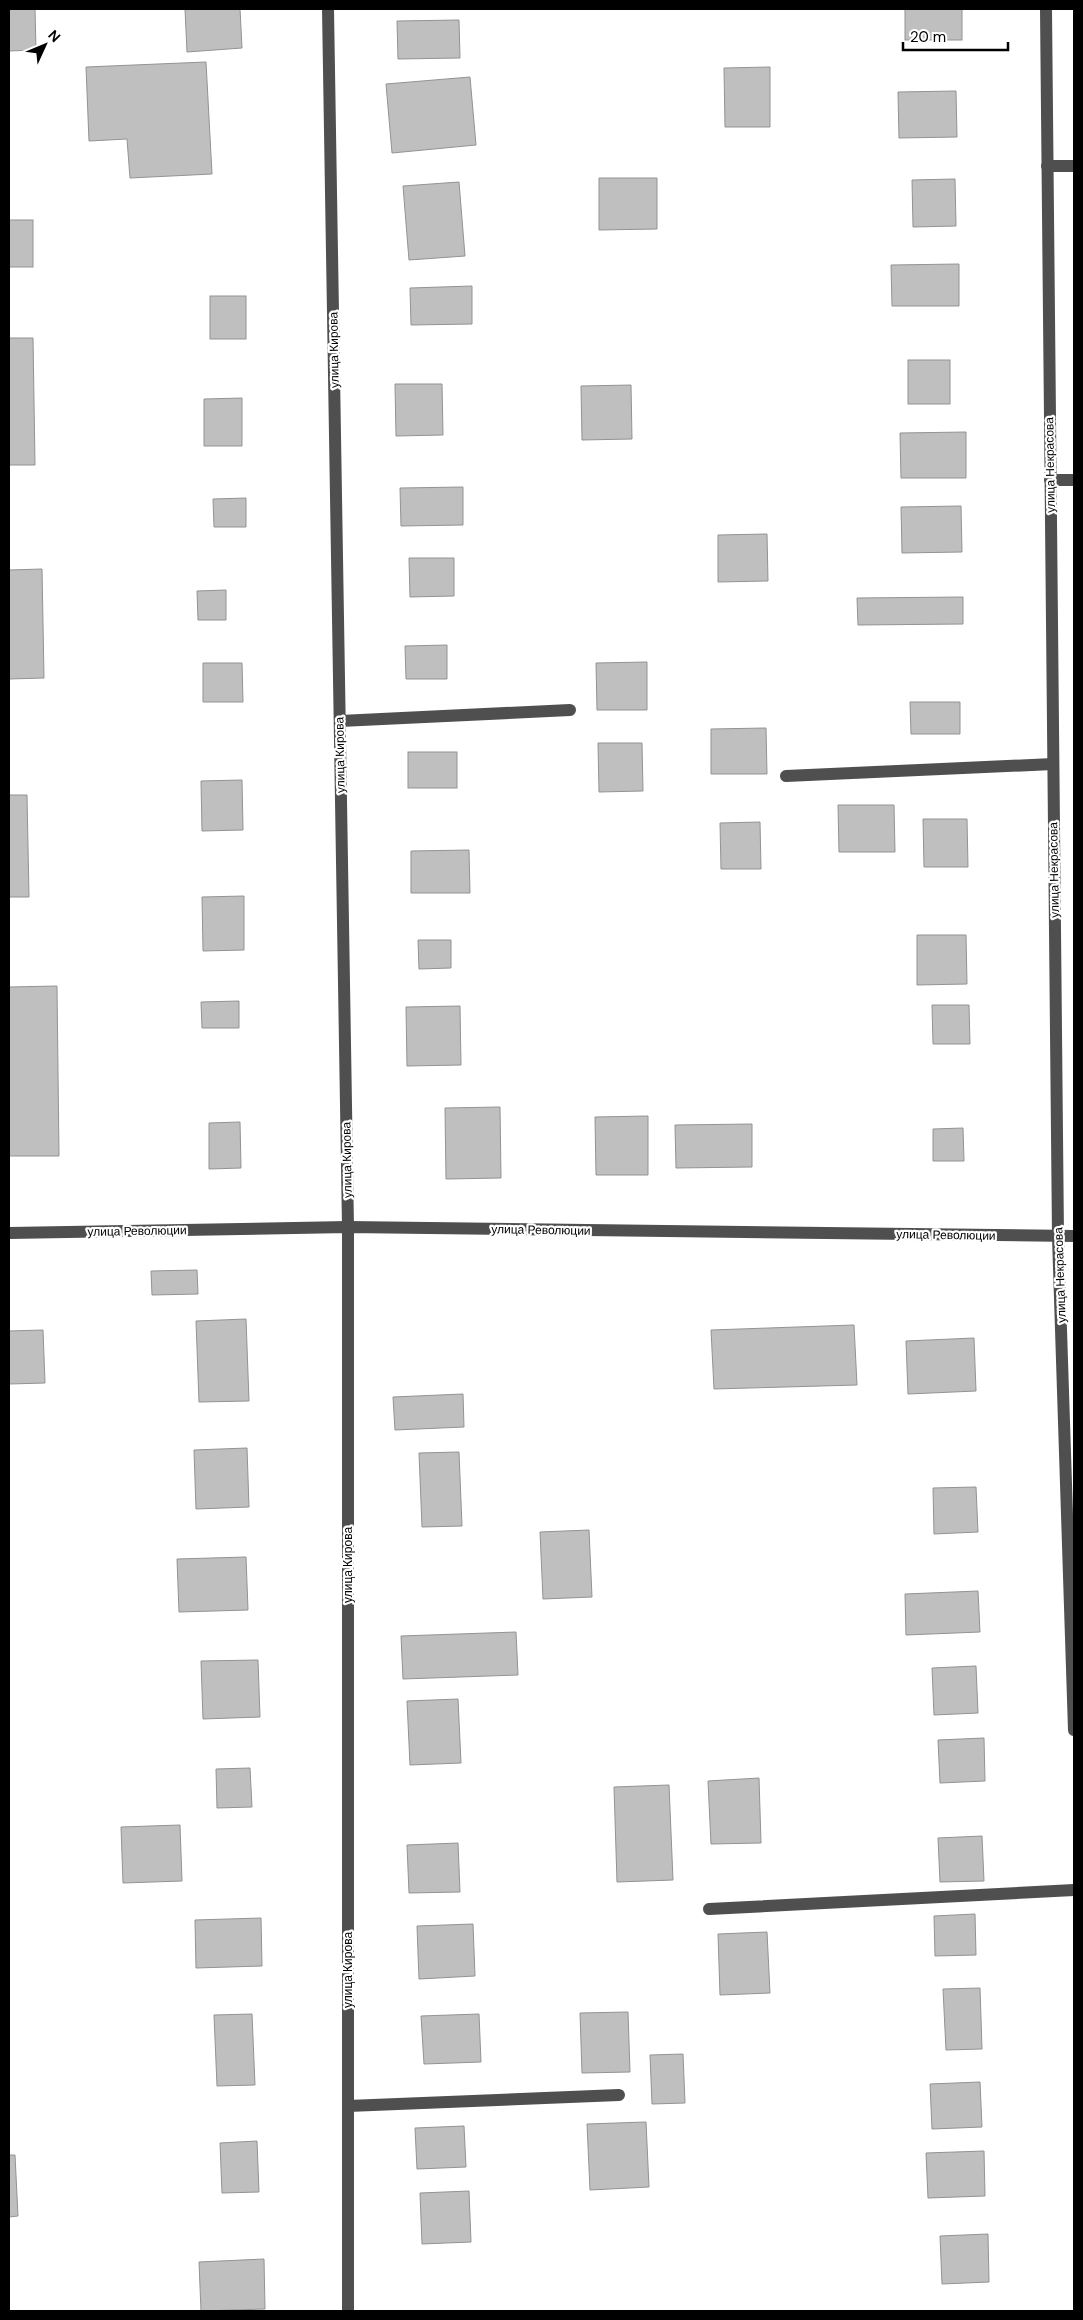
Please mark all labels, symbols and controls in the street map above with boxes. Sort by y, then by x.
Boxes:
north arrow [20,20,70,70]
scale bar [903,20,1008,52]
text: N [44,26,64,46]
text: 20 m [910,27,946,47]
street label: улица Кирова [325,311,343,388]
street label: улица Некрасова [1041,417,1059,513]
street label: улица Кирова [331,716,349,793]
street label: улица Некрасова [1045,822,1063,918]
street label: улица Кирова [338,1121,356,1198]
street label: улица Революции [491,1221,591,1239]
street label: улица Революции [87,1222,187,1240]
street label: улица Революции [896,1226,996,1244]
street label: улица Некрасова [1050,1227,1070,1323]
street label: улица Кирова [340,1527,356,1603]
street label: улица Кирова [340,1932,356,2008]

